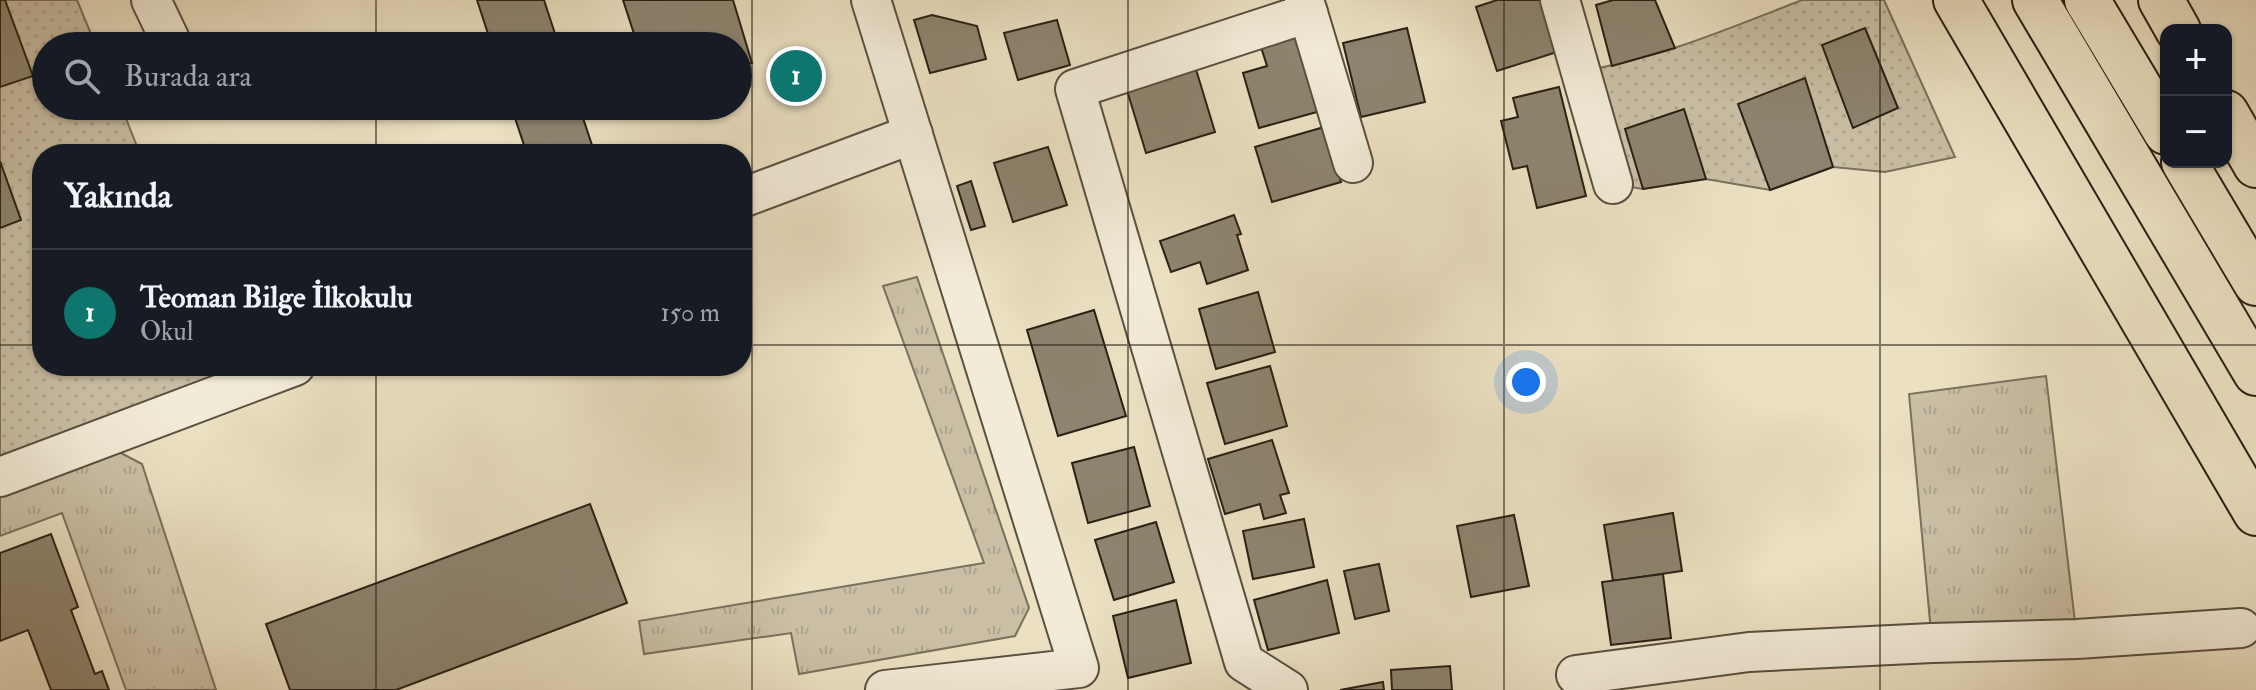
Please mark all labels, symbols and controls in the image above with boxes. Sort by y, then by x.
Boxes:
map controls [2160,24,2232,168]
button: + [2160,24,2232,96]
search box [32,32,752,120]
pin: 1 [770,46,822,106]
icon: search [60,54,104,98]
text: Burada ara [124,58,252,95]
button: − [2160,96,2232,168]
text: Yakında [64,175,172,218]
text: Teoman Bilge İlkokulu [140,279,413,316]
text: 1 [85,297,95,329]
text: 150 m [661,297,720,329]
text: Okul [140,316,193,348]
your location [1506,362,1546,402]

